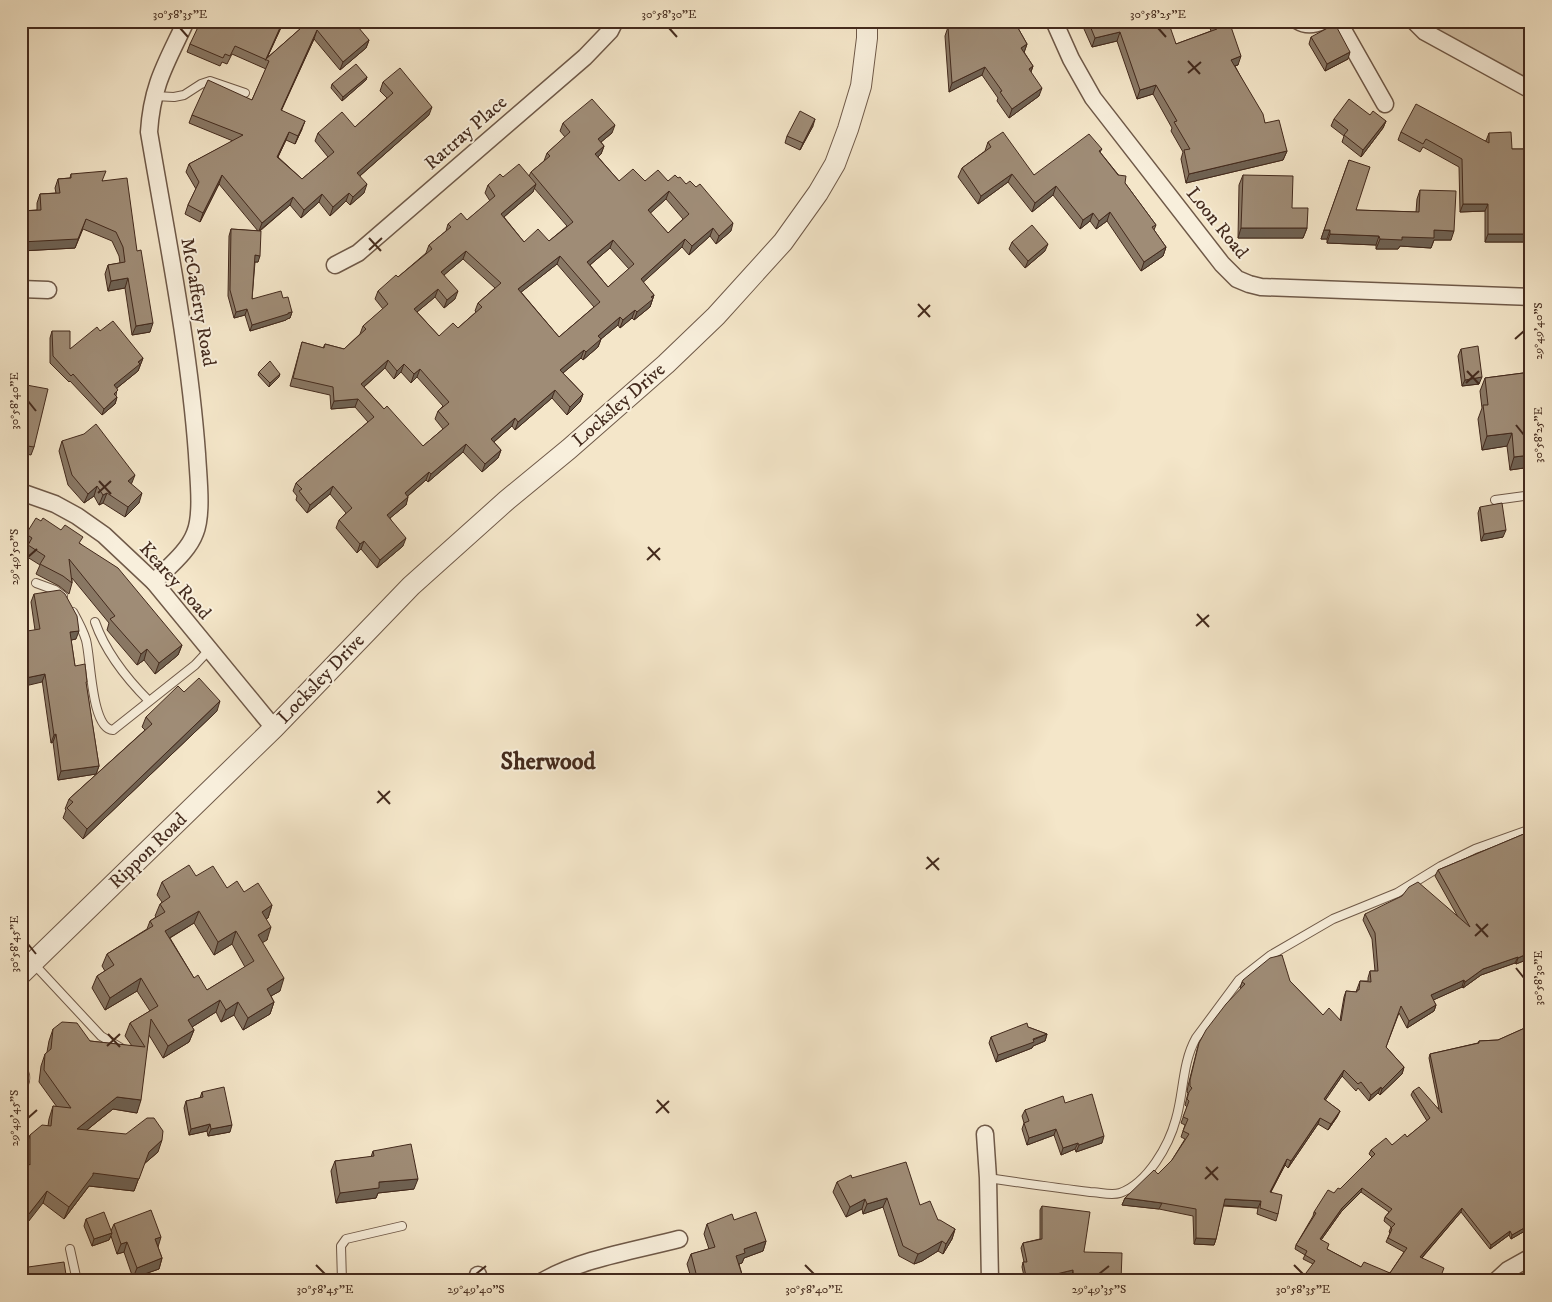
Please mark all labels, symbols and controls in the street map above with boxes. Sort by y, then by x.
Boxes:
text: 30°58'35"E [153,7,208,22]
text: 30°58'30"E [641,7,697,22]
text: 30°58'25"E [1130,7,1187,22]
street label: Rattray Place [420,91,512,175]
street label: Loon Road [1181,183,1253,264]
street label: McCafferty Road [175,236,221,369]
text: 29°49'40"S [1531,302,1546,360]
street label: Locksley Drive [568,358,670,452]
text: 30°58'40"E [7,372,22,430]
text: 30°58'25"E [1531,406,1546,463]
text: 29°49'50"S [7,529,22,585]
street label: Kearey Road [134,537,216,625]
street label: Locksley Drive [273,629,370,729]
district label: Sherwood [501,747,596,777]
street label: Rippon Road [104,808,192,894]
text: 30°58'45"E [7,915,22,973]
text: 30°58'30"E [1531,950,1546,1006]
text: 29°49'45"S [7,1090,22,1146]
text: 30°58'45"E [296,1282,354,1297]
text: 29°49'40"S [447,1282,505,1297]
text: 30°58'40"E [785,1282,843,1297]
text: 29°49'35"S [1072,1282,1126,1297]
text: 30°58'35"E [1276,1282,1331,1297]

